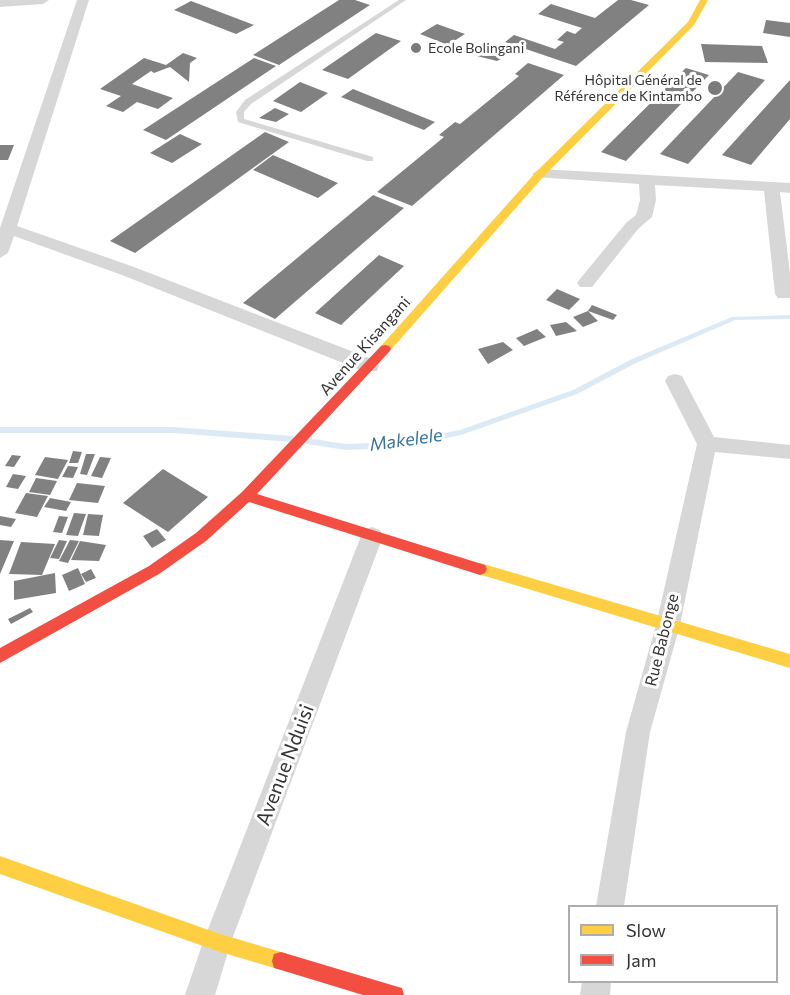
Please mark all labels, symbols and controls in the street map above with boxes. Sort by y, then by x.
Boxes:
place label: Ecole Bolingani [428,40,524,56]
marker: Ecole Bolingani [409,41,423,55]
place label: Hôpital Général de Référence de Kintambo [554,72,702,104]
marker: Hôpital Général de Référence de Kintambo [706,79,724,97]
street label: Avenue Kisangani [316,293,414,399]
water label: Makelele [368,424,444,456]
street label: Rue Babonge [641,592,683,688]
street label: Avenue Nduisi [251,701,319,829]
legend [568,905,778,983]
text: Slow [626,919,666,941]
text: Jam [626,949,656,971]

